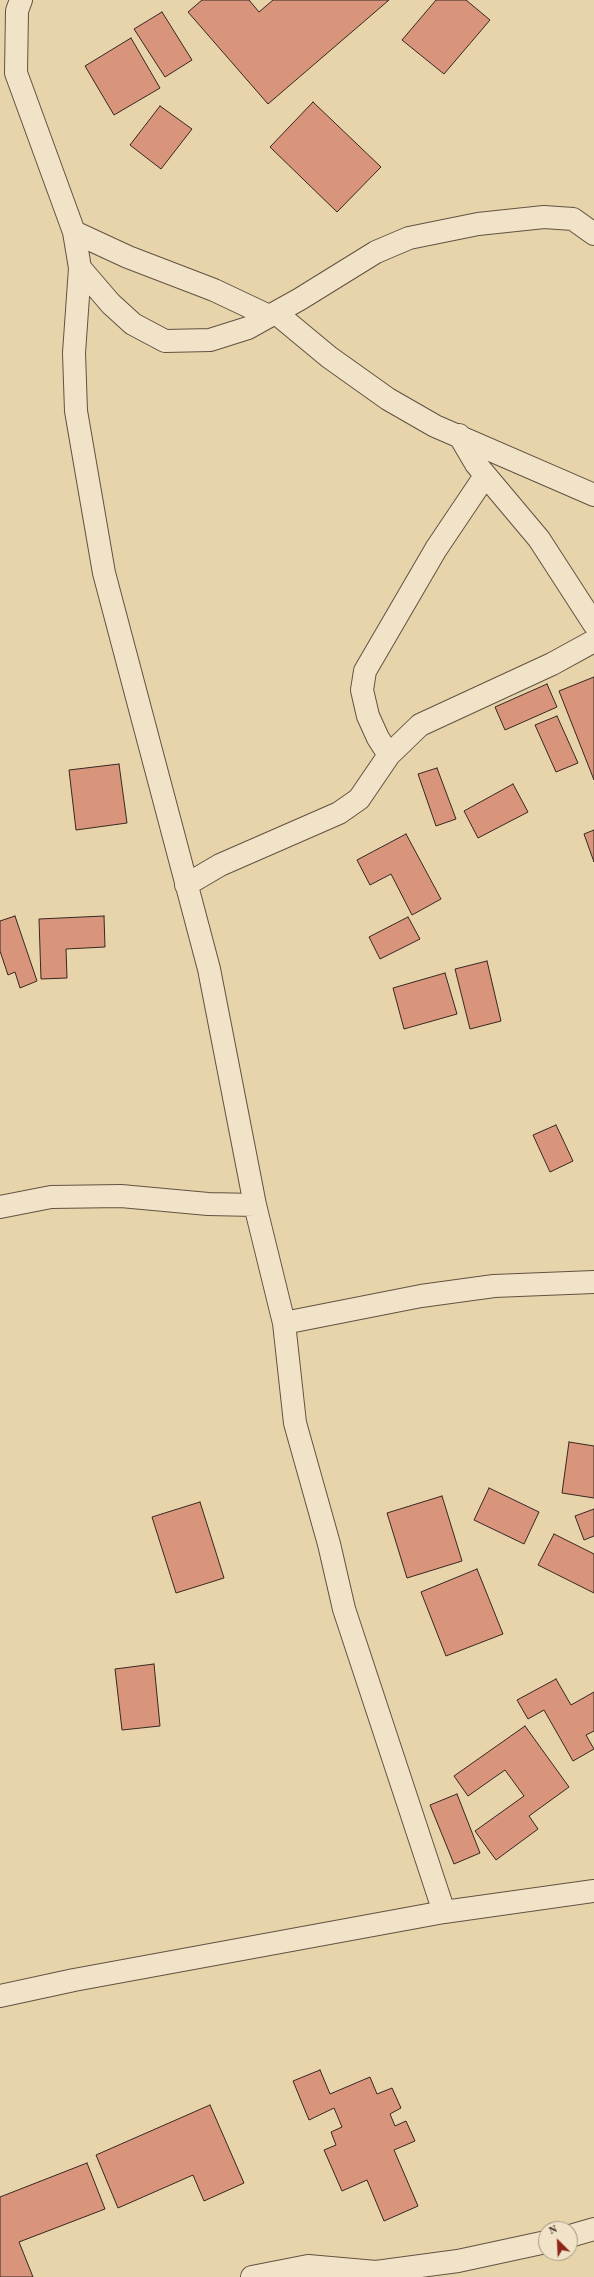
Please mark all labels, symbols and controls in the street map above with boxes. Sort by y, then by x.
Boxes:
north arrow [538,2221,578,2261]
text: N [547,2224,559,2237]

